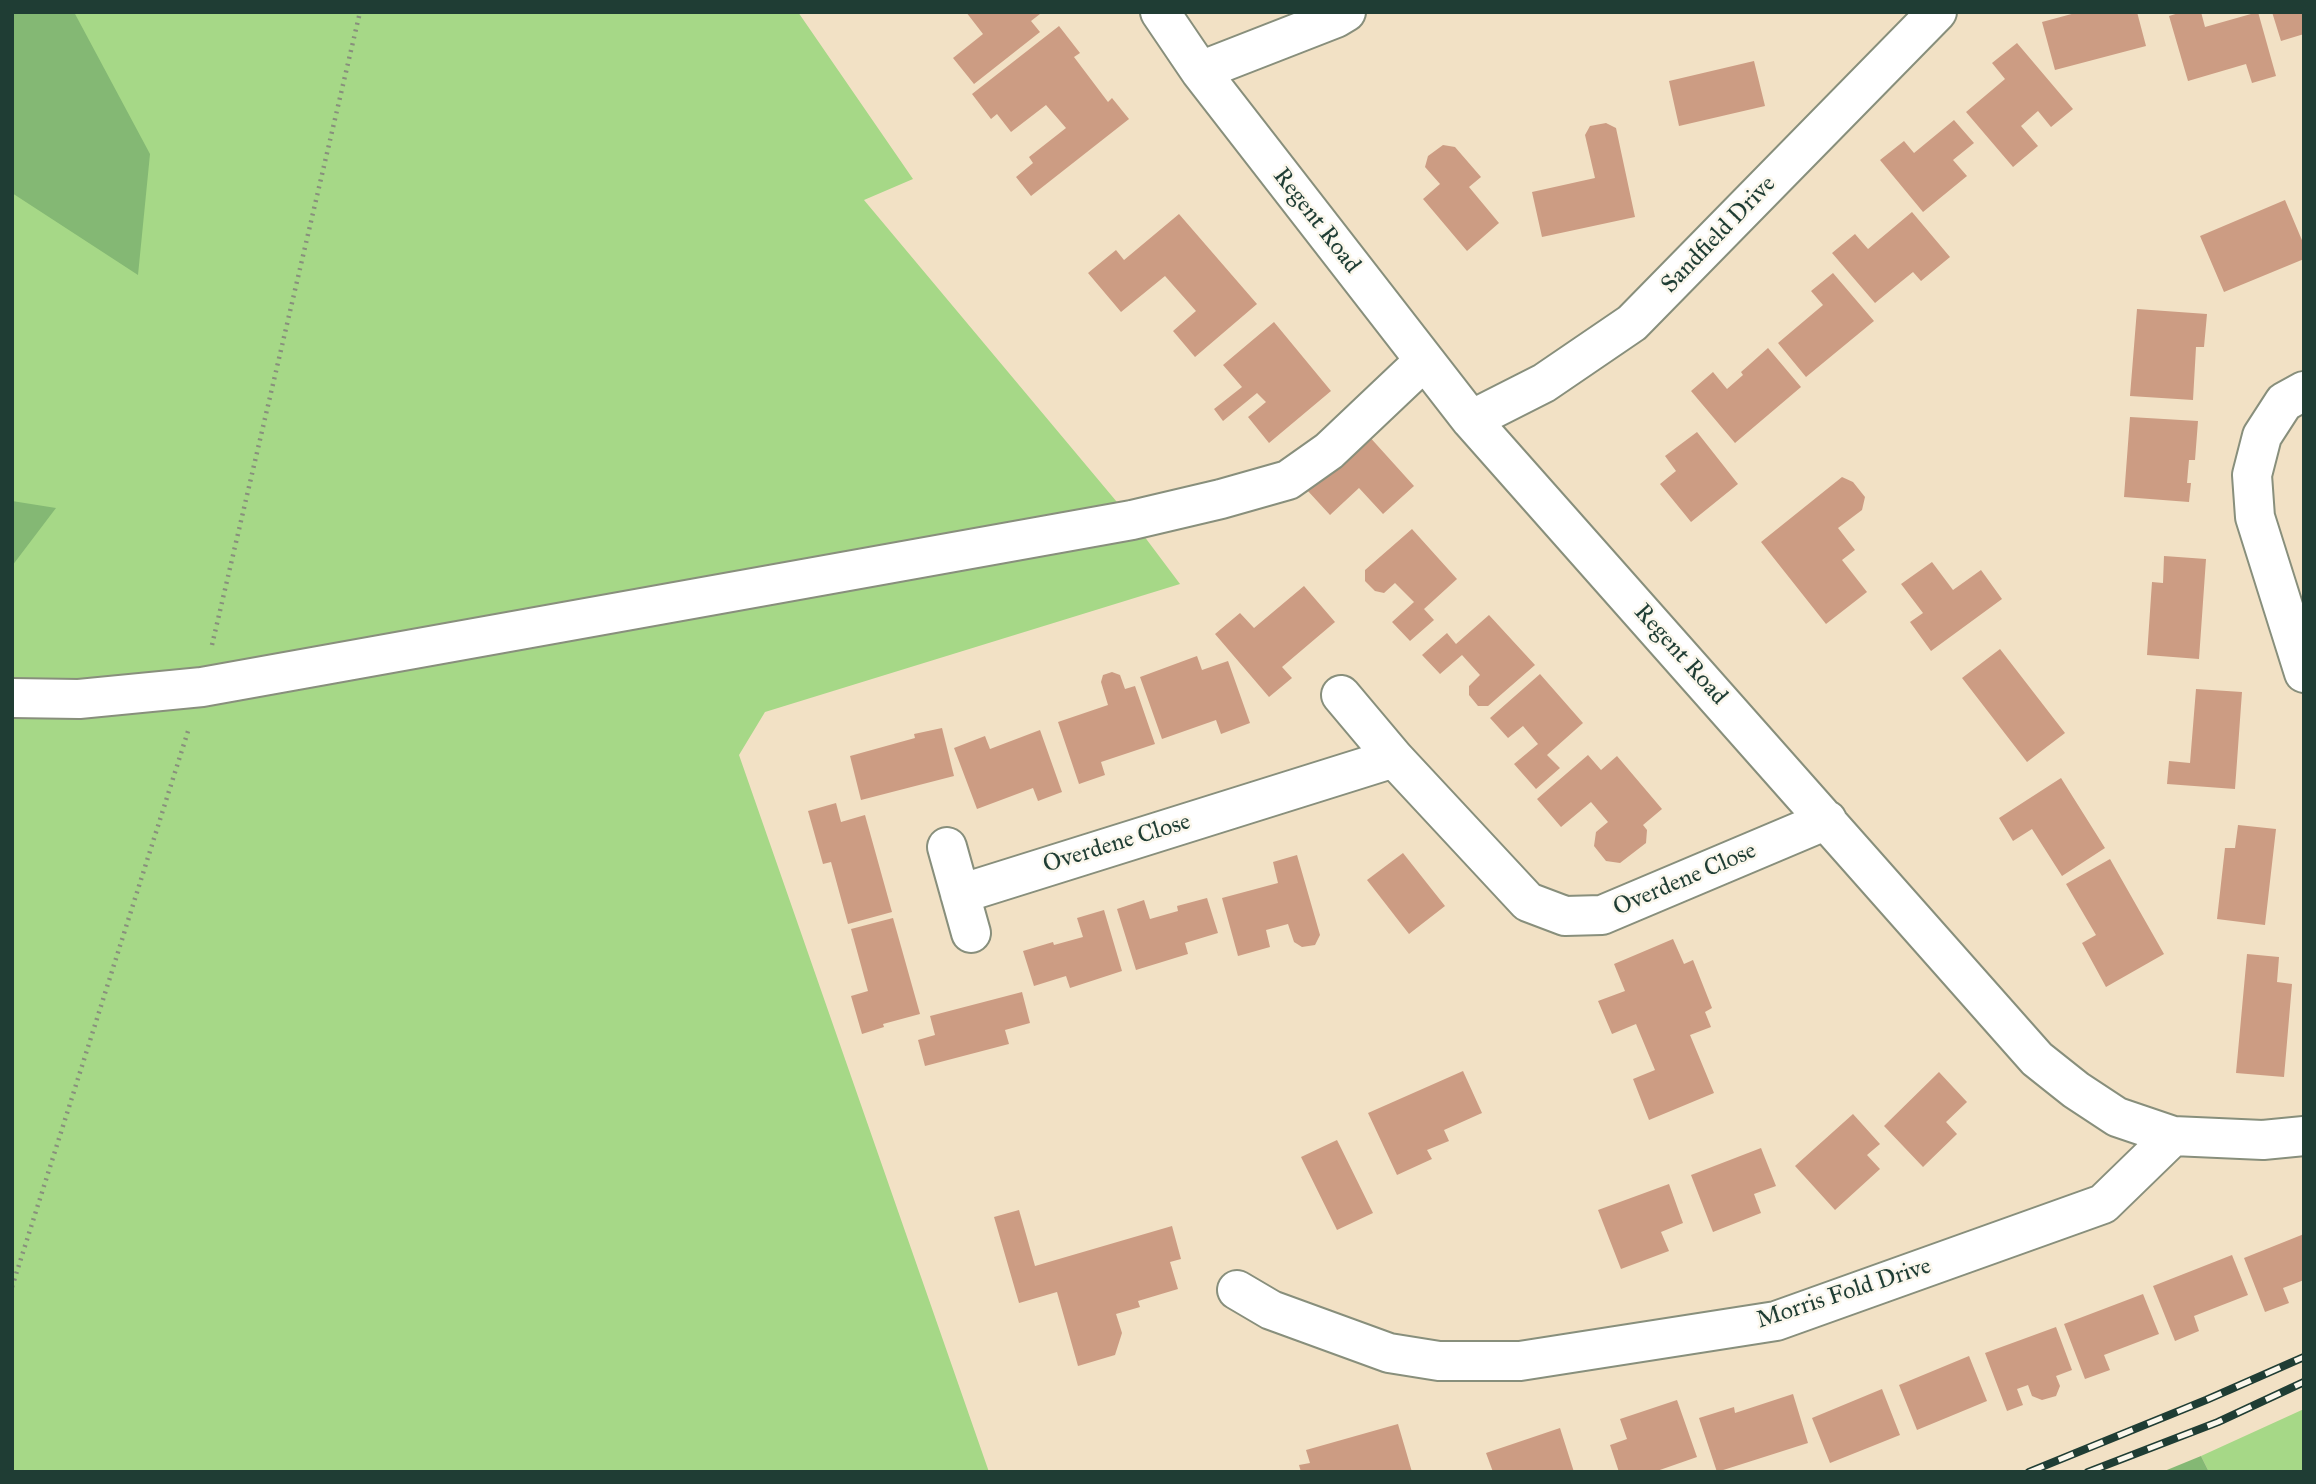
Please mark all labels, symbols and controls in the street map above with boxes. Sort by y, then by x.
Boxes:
street label: Regent Road [1266,163,1366,279]
street label: Sandfield Drive [1656,170,1782,300]
street label: Regent Road [1627,599,1733,711]
street label: Overdene Close [1040,808,1194,880]
street label: Overdene Close [1609,837,1761,923]
street label: Morris Fold Drive [1753,1252,1935,1336]

